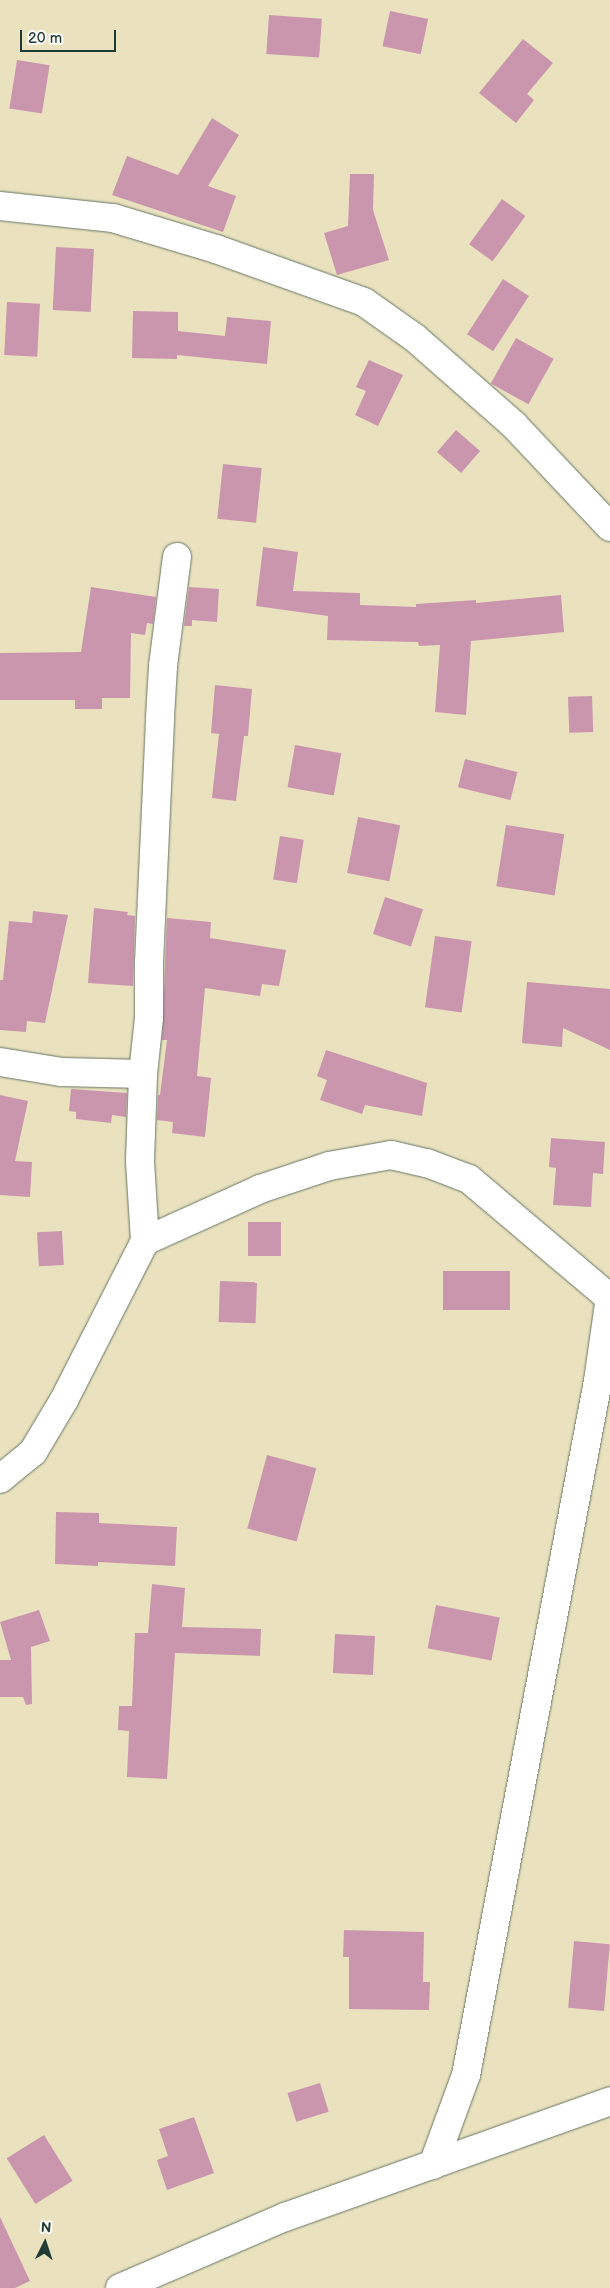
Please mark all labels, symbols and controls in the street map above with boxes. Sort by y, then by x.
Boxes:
scale bar [22,20,119,52]
text: 20 m [28,29,62,48]
north arrow [20,2218,70,2268]
text: N [40,2219,52,2236]

